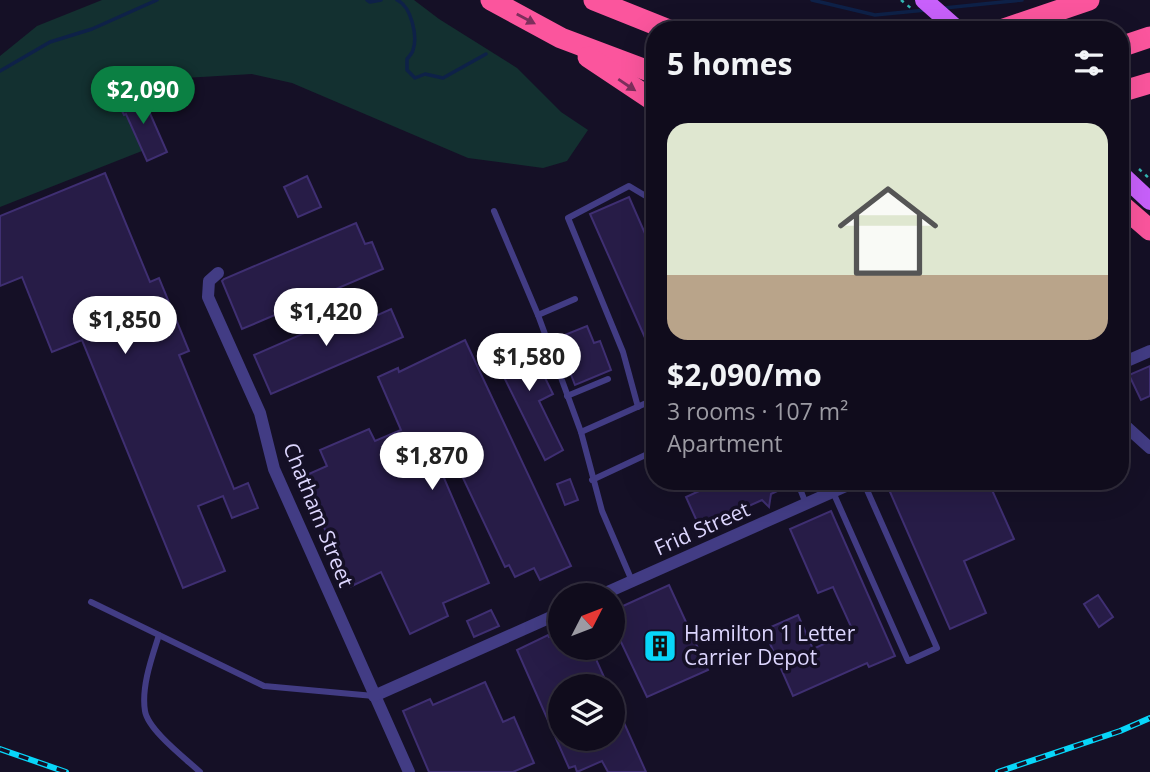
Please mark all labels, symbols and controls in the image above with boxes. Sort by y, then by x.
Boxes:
one-way arrow [516,13,536,25]
text: 5 homes [667,43,792,84]
icon: filters [1070,44,1108,82]
pin: $2,090 [86,66,200,126]
text: $2,090 [107,73,179,105]
one-way arrow [618,78,636,92]
icon: home [825,168,951,294]
pin: $1,420 [269,288,383,348]
text: $1,420 [290,295,362,327]
pin: $1,850 [68,296,182,356]
text: $1,850 [89,303,161,335]
pin: $1,580 [472,334,586,393]
text: $1,580 [493,340,565,372]
text: $2,090/mo [667,354,822,395]
text: 3 rooms · 107 m² [667,395,848,427]
text: Apartment [667,427,783,459]
pin: $1,870 [375,433,489,492]
street label: Chatham Street [277,438,361,591]
text: $1,870 [396,439,468,471]
street label: Frid Street [649,495,754,562]
north arrow [548,583,625,660]
map controls [548,583,625,751]
place label: Hamilton 1 Letter Carrier Depot [684,619,856,671]
building icon: Hamilton 1 Letter Carrier Depot [641,627,679,665]
button: layers [548,674,625,751]

